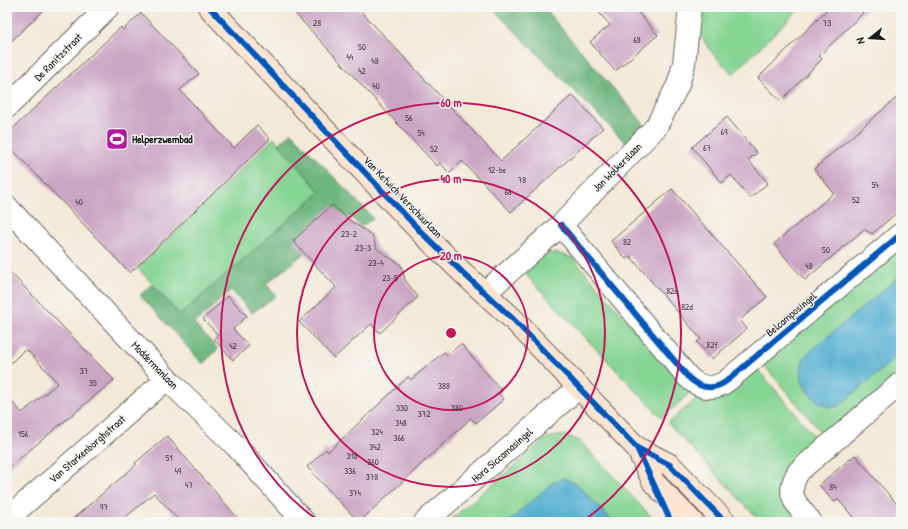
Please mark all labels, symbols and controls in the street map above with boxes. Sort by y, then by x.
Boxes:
house number: 28 [313,17,321,29]
house number: 73 [823,17,831,29]
north arrow [850,18,890,58]
street label: De Ranitzstraat [31,30,85,84]
house number: 68 [633,34,641,46]
text: N [853,36,868,46]
house number: 50 [358,41,366,53]
house number: 44 [347,51,354,63]
house number: 48 [371,55,379,67]
house number: 42 [358,65,367,77]
house number: 40 [372,80,380,92]
text: 60 m [440,94,462,111]
house number: 56 [405,112,413,124]
sports icon: Helperzwembad [104,126,130,152]
house number: 69 [721,126,728,138]
house number: 54 [417,127,425,139]
place label: Helperzwembad [132,132,193,147]
street label: Jan Wolkerslaan [589,139,645,195]
house number: 67 [703,142,712,154]
house number: 52 [430,143,439,155]
street label: Van Ketwich Verschuurlaan [360,153,446,241]
house number: 12-be [488,164,507,176]
text: 40 m [441,170,461,187]
house number: 78 [518,174,526,186]
house number: 54 [871,179,879,191]
house number: 66 [504,186,512,198]
house number: 52 [852,194,861,206]
house number: 40 [75,196,83,208]
house number: 23-2 [341,228,358,240]
house number: 82 [623,236,632,248]
house number: 23-3 [355,242,371,254]
house number: 50 [822,244,830,256]
text: 20 m [440,247,462,264]
house number: 23-4 [368,257,384,269]
house number: 48 [805,260,813,272]
house number: 23-5 [382,272,398,284]
house number: 82c [666,285,678,297]
street label: Belcamposingel [763,289,819,339]
house number: 82d [681,301,693,313]
centre of rings [444,326,458,340]
street label: Moddermanlaan [129,338,181,392]
house number: 82f [706,339,718,351]
house number: 42 [229,340,238,352]
house number: 37 [80,365,89,377]
house number: 35 [89,377,97,389]
house number: 388 [438,380,450,392]
house number: 330 [396,402,408,414]
house number: 380 [451,402,463,414]
house number: 372 [418,408,431,420]
street label: Van Starkenborghstraat [46,412,128,486]
house number: 348 [395,417,407,429]
street label: Hora Siccamasingel [468,425,536,485]
house number: 324 [371,426,383,438]
house number: 156 [18,428,29,440]
house number: 366 [393,432,405,444]
house number: 342 [369,441,382,453]
house number: 318 [346,450,358,462]
house number: 51 [165,452,173,464]
house number: 360 [367,456,379,468]
house number: 49 [175,465,182,477]
house number: 336 [344,465,356,477]
house number: 378 [366,471,378,483]
house number: 47 [185,479,193,491]
house number: 84 [829,481,837,493]
house number: 374 [349,487,362,499]
house number: 97 [100,501,108,513]

